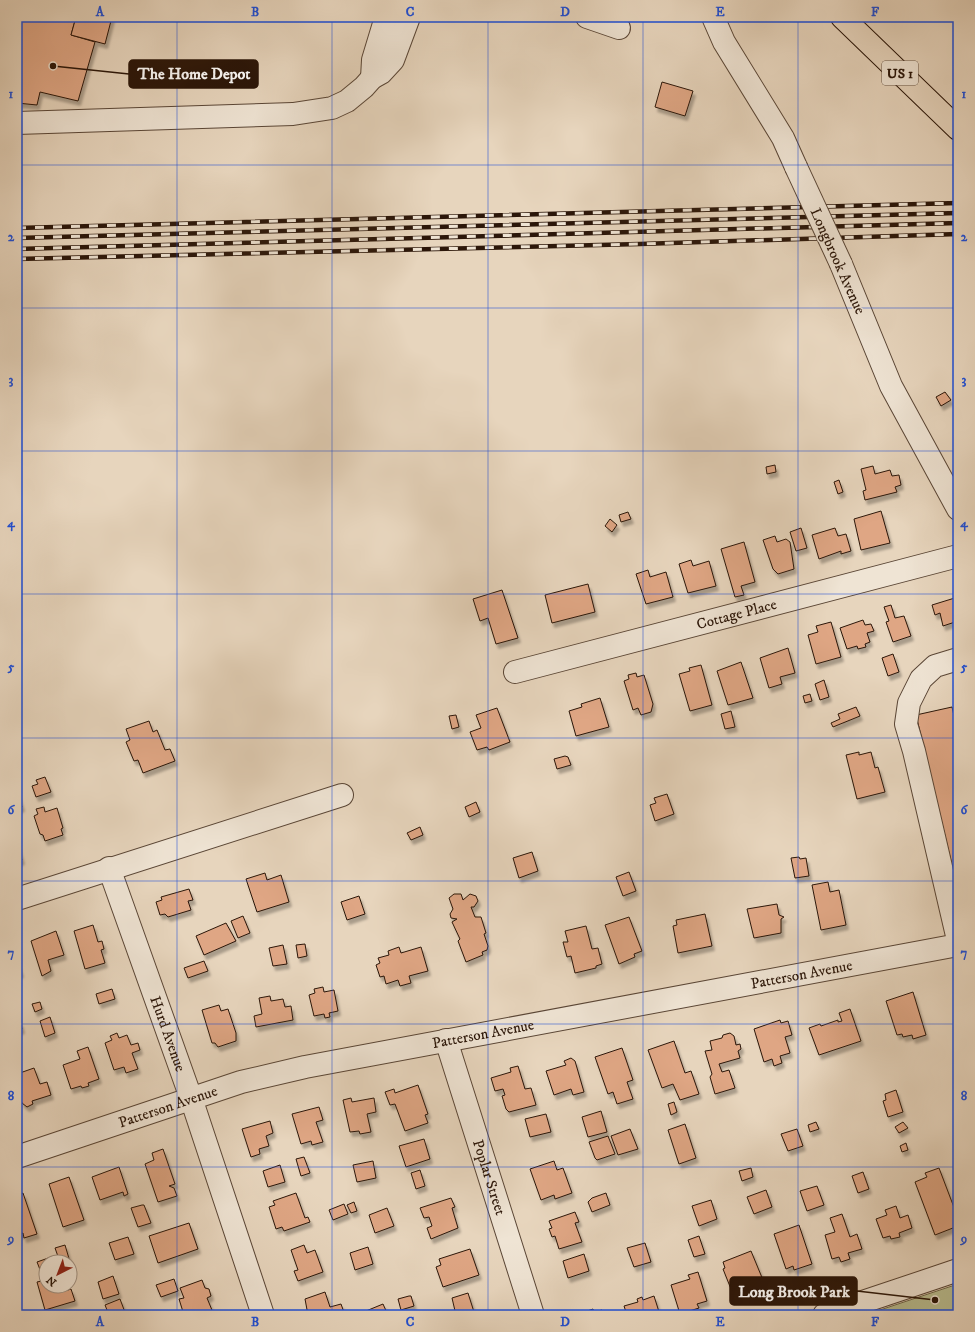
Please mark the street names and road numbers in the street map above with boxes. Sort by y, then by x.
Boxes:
road number: US 1 [882,61,918,85]
street label: Longbrook Avenue [806,205,869,317]
street label: Cottage Place [694,595,779,634]
street label: Patterson Avenue [749,956,854,994]
street label: Hurd Avenue [145,993,190,1074]
street label: Patterson Avenue [431,1015,536,1053]
street label: Patterson Avenue [116,1082,220,1132]
street label: Poplar Street [468,1137,510,1218]

